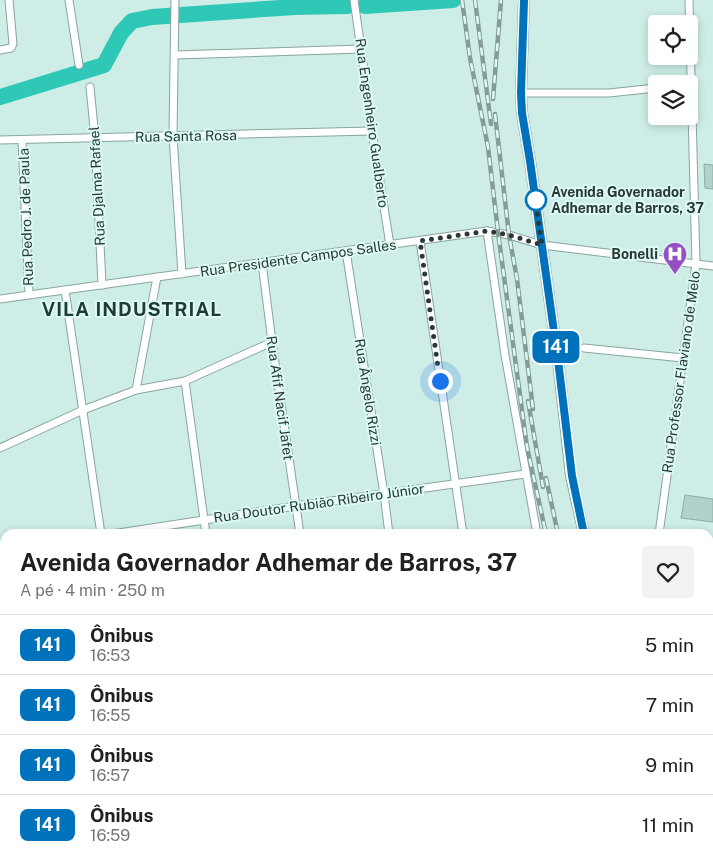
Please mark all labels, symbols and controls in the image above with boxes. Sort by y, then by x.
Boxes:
map controls [648,15,698,125]
button: locate [648,15,698,65]
street label: Rua Engenheiro Gualberto [352,37,392,209]
button: layers [648,75,698,125]
street label: Rua Djalma Rafael [86,126,108,246]
street label: Rua Santa Rosa [135,127,237,145]
street label: Rua Pedro J. de Paula [16,148,36,286]
place label: Avenida Governador Adhemar de Barros, 37 [551,184,704,216]
marker: Avenida Governador Adhemar de Barros, 37 [525,189,547,211]
street label: Rua Presidente Campos Salles [199,236,397,280]
hospital icon: Bonelli [662,241,688,275]
place label: Bonelli [611,246,658,262]
street label: Rua Professor Flaviano de Melo [659,270,703,474]
district label: VILA INDUSTRIAL [42,298,222,320]
line badge: 141 [527,331,585,363]
street label: Rua Afif Nacif Jafet [263,335,297,461]
text: 141 [542,336,570,357]
street label: Rua Ângelo Rizzi [352,337,385,447]
your location [428,369,453,394]
street label: Rua Doutor Rubião Ribeiro Júnior [213,480,425,526]
button: heart [642,546,694,598]
text: Avenida Governador Adhemar de Barros, 37 [20,548,517,576]
text: A pé · 4 min · 250 m [20,581,165,600]
text: Ônibus [90,624,153,646]
text: 141 [34,634,61,655]
text: 5 min [645,634,694,656]
text: 16:53 [90,646,130,665]
text: Ônibus [90,684,153,706]
text: 141 [34,694,61,715]
text: 7 min [646,694,694,716]
text: 16:55 [90,706,131,725]
text: Ônibus [90,744,153,766]
text: 141 [34,754,61,775]
text: 9 min [645,754,694,776]
text: 16:57 [90,766,130,785]
text: Ônibus [90,804,153,826]
text: 141 [34,814,61,835]
text: 11 min [642,814,694,836]
text: 16:59 [90,826,130,845]

